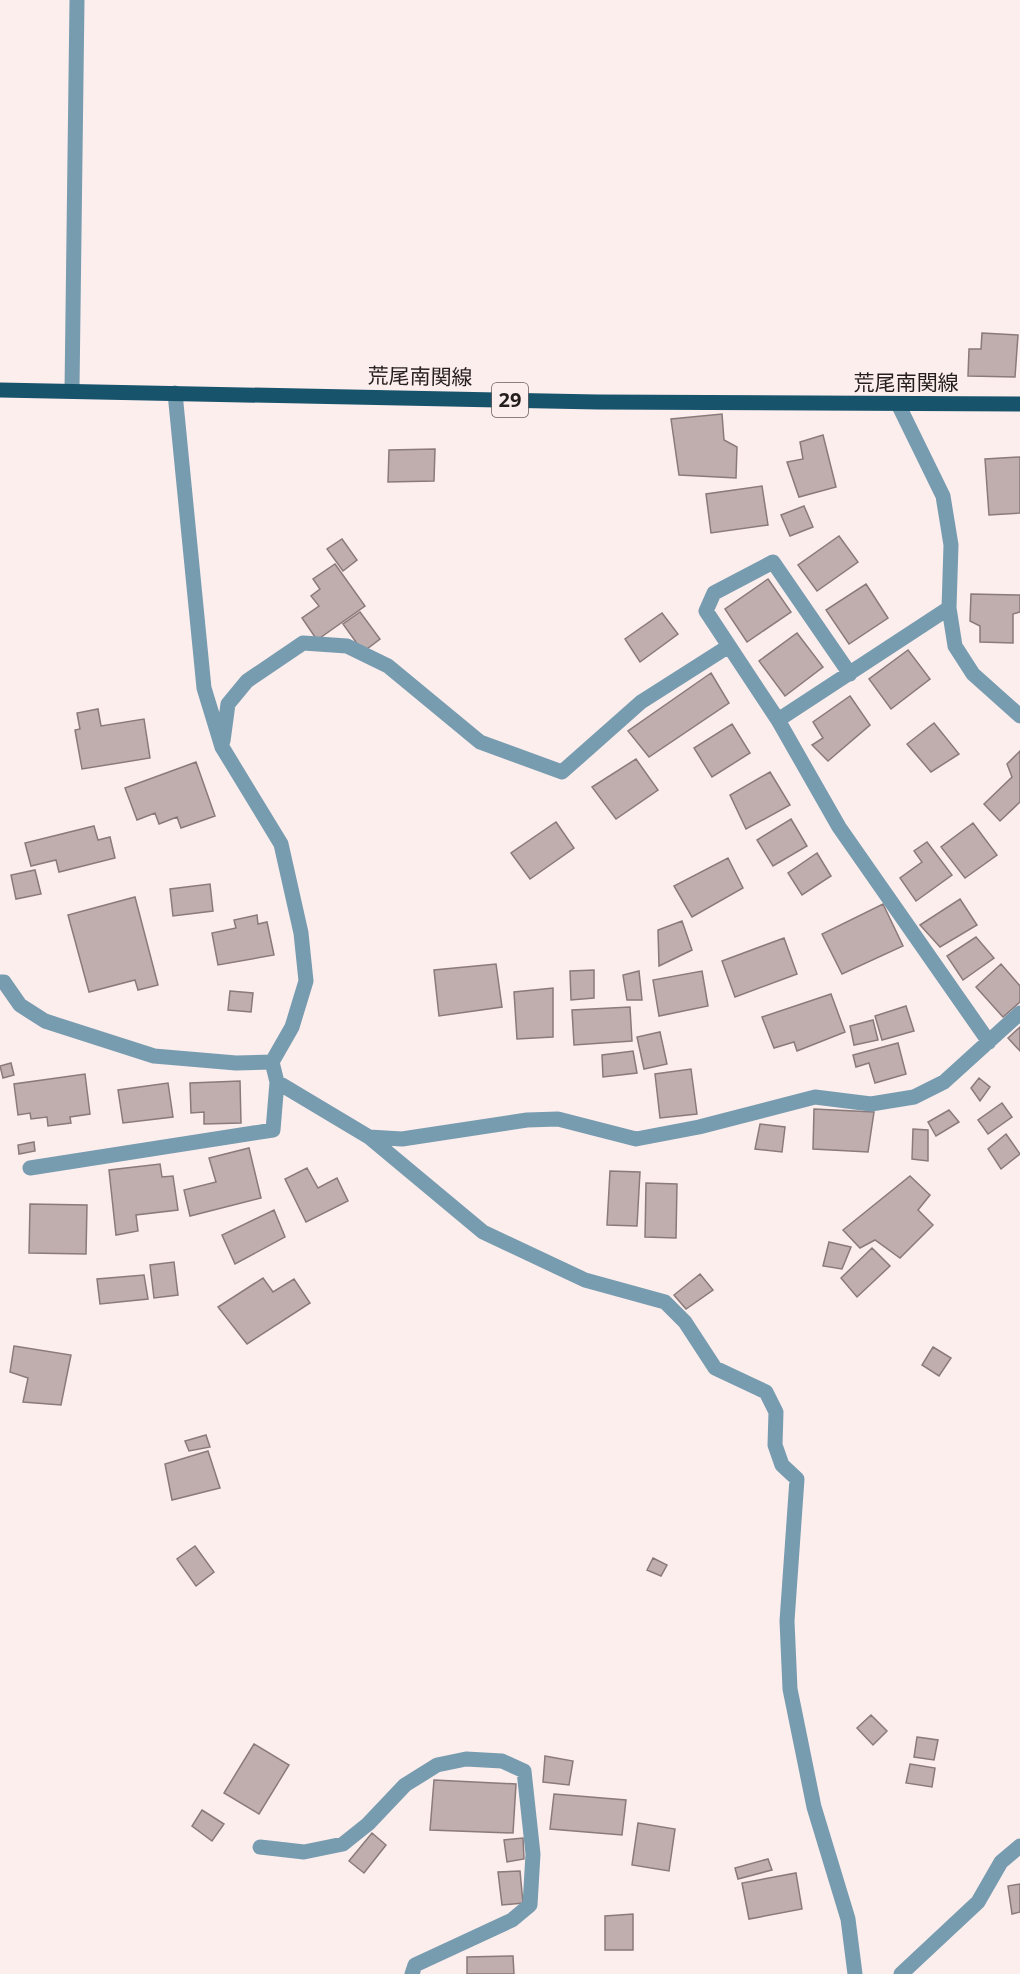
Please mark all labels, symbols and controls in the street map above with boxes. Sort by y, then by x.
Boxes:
street label: 荒尾南関線 [367,361,473,391]
street label: 荒尾南関線 [854,368,959,396]
road number: 29 [492,383,528,417]

